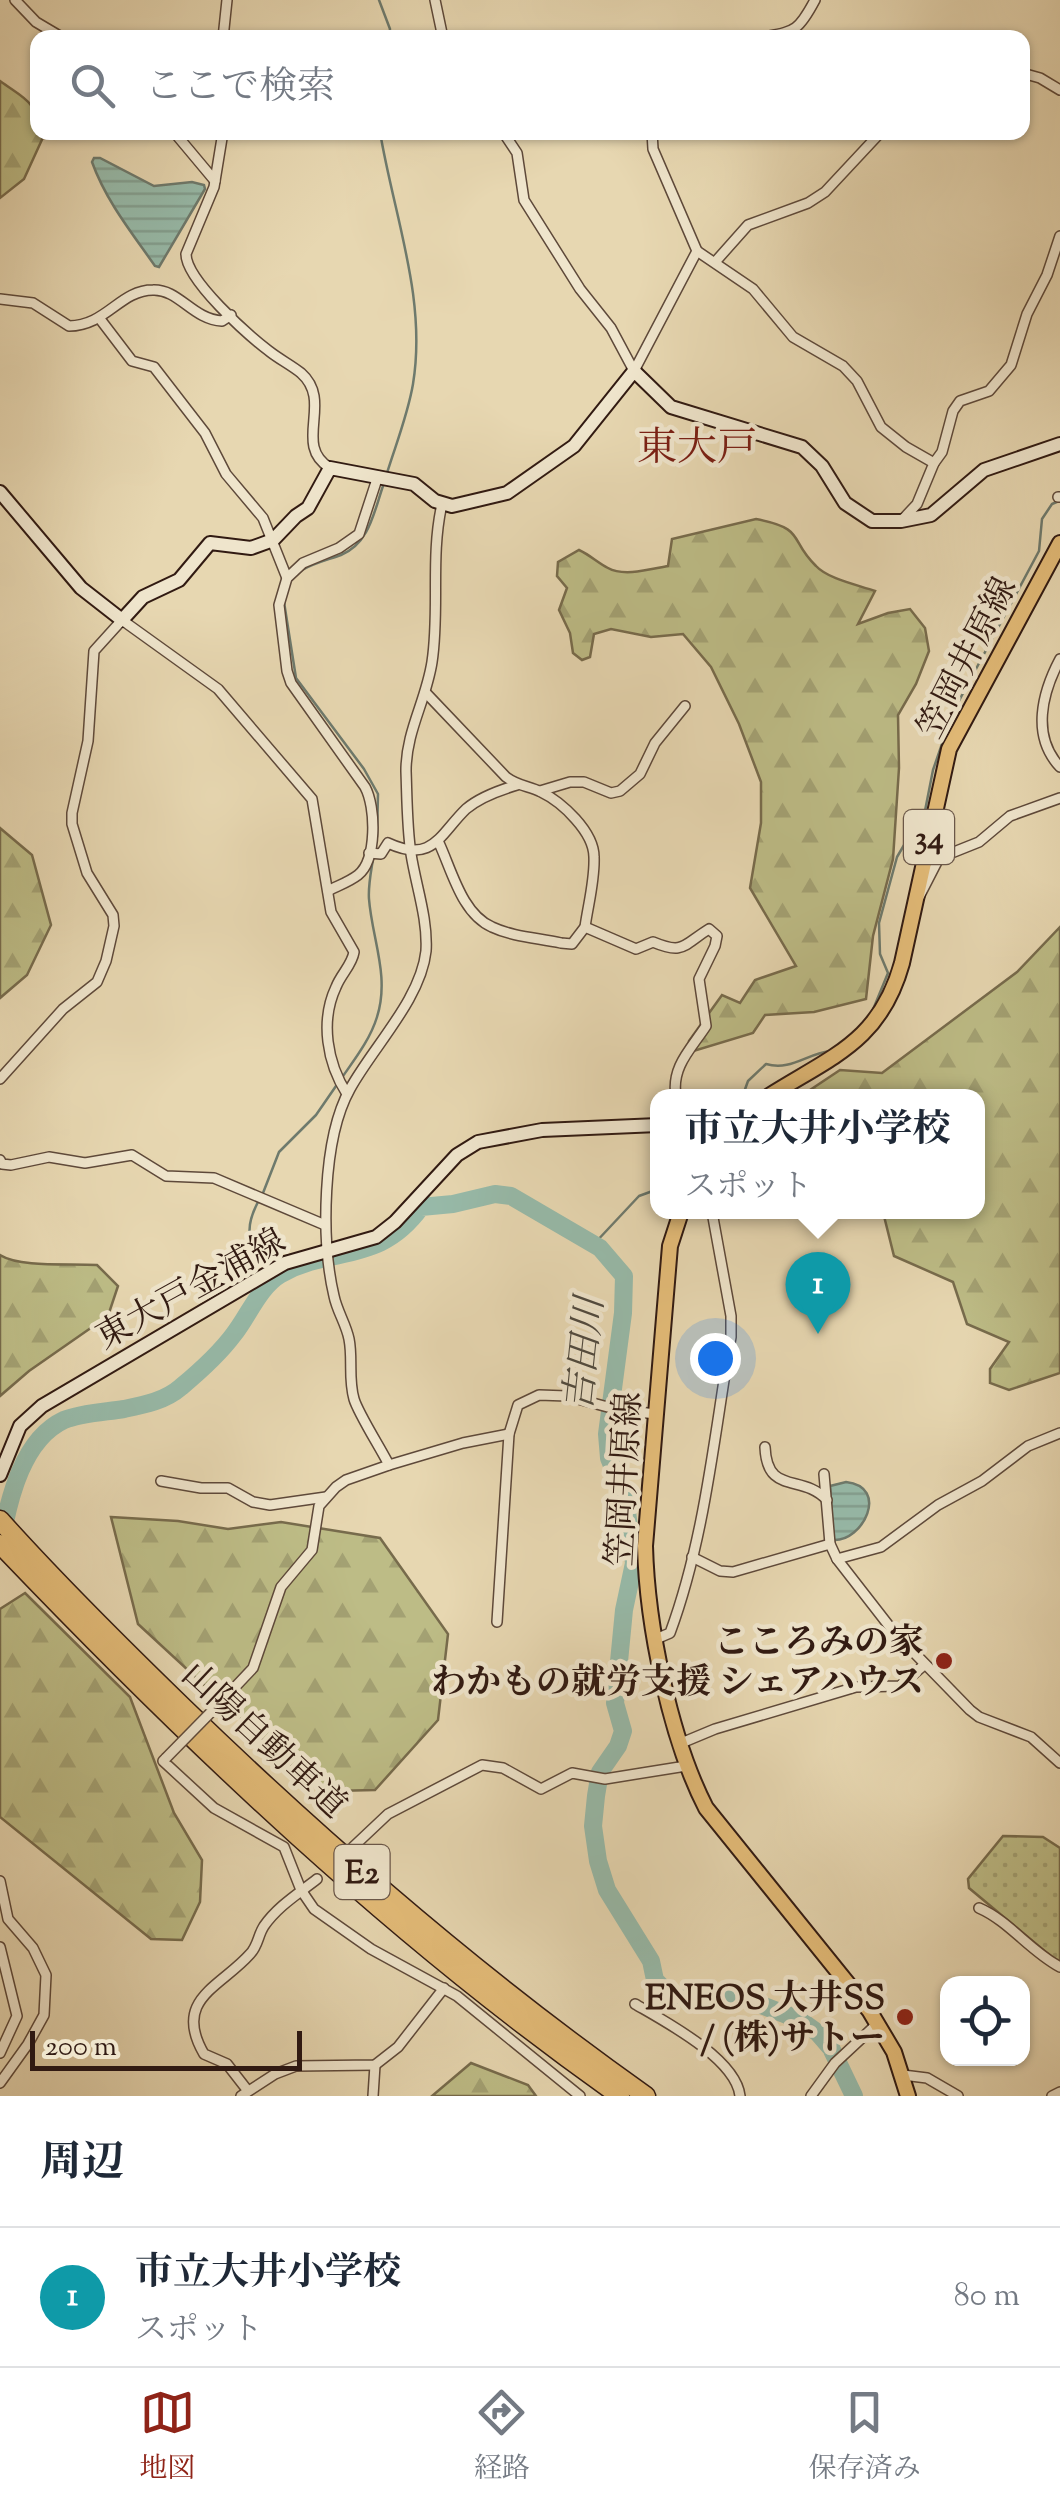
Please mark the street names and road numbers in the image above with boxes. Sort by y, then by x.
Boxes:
street label: 笠岡井原線 [907,569,1032,748]
road number: 34 [904,810,954,864]
street label: 東大戸金浦線 [87,1218,296,1364]
street label: 笠岡井原線 [596,1390,657,1568]
street label: 山陽自動車道 [168,1651,357,1832]
road number: E2 [334,1845,390,1899]

